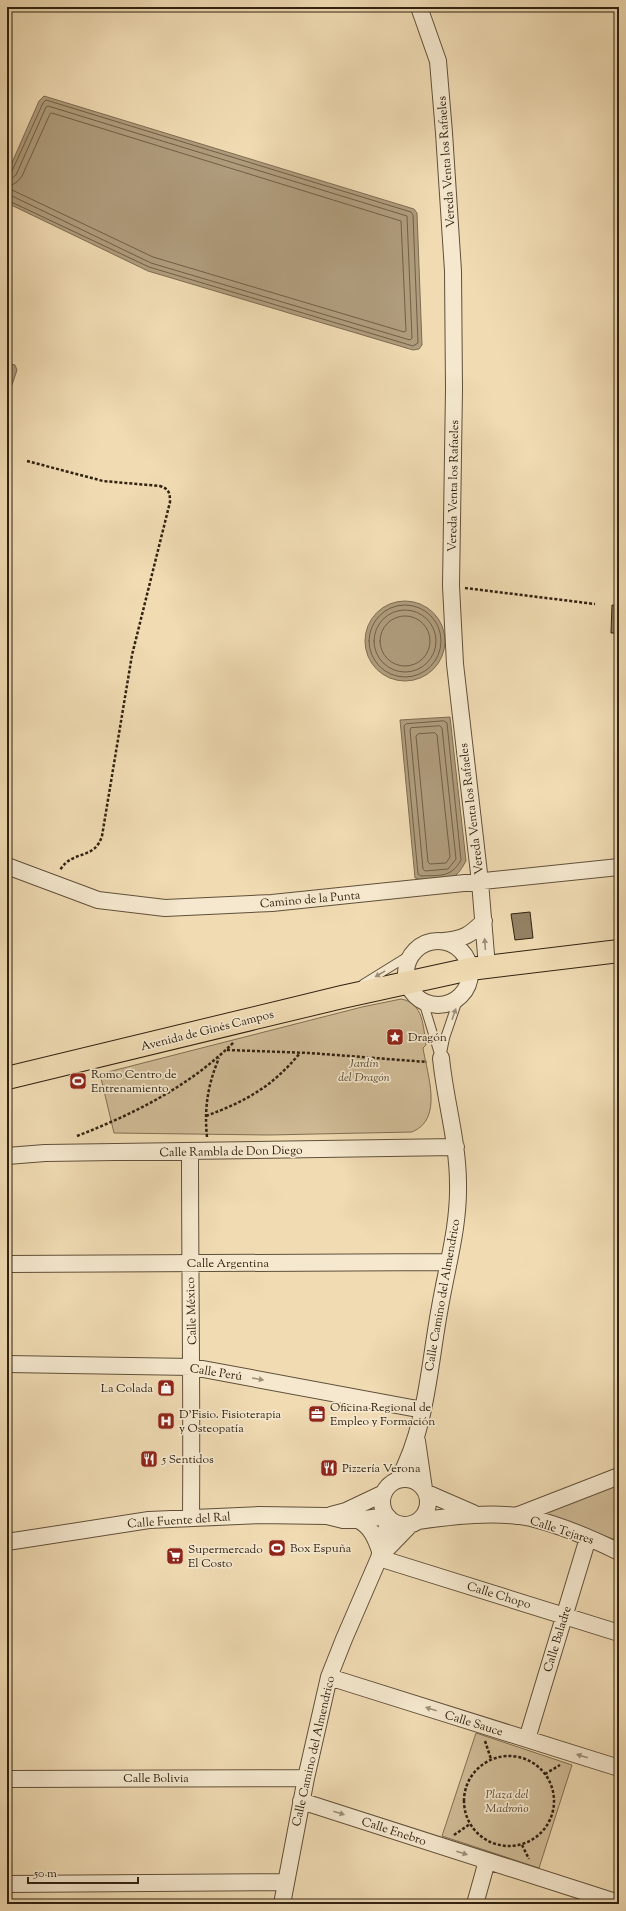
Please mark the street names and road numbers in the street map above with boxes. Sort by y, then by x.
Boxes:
street label: Vereda Venta los Rafaeles [433,95,461,228]
street label: Vereda Venta los Rafaeles [444,420,464,552]
street label: Vereda Venta los Rafaeles [455,742,489,876]
street label: Camino de la Punta [259,887,362,913]
street label: Avenida de Ginés Campos [139,1006,276,1056]
street label: Calle Rambla de Don Diego [159,1142,303,1162]
street label: Calle Camino del Almendrico [421,1217,465,1373]
street label: Calle Argentina [187,1255,270,1273]
street label: Calle México [182,1276,202,1345]
street label: Calle Perú [188,1360,244,1386]
street label: Calle Fuente del Ral [127,1508,232,1534]
street label: Calle Tejares [527,1512,596,1550]
street label: Calle Chopo [464,1578,533,1614]
street label: Calle Baladre [539,1604,577,1675]
street label: Calle Camino del Almendrico [288,1674,340,1828]
street label: Calle Sauce [442,1707,506,1741]
street label: Calle Bolivia [123,1770,189,1788]
street label: Calle Enebro [359,1813,429,1851]

